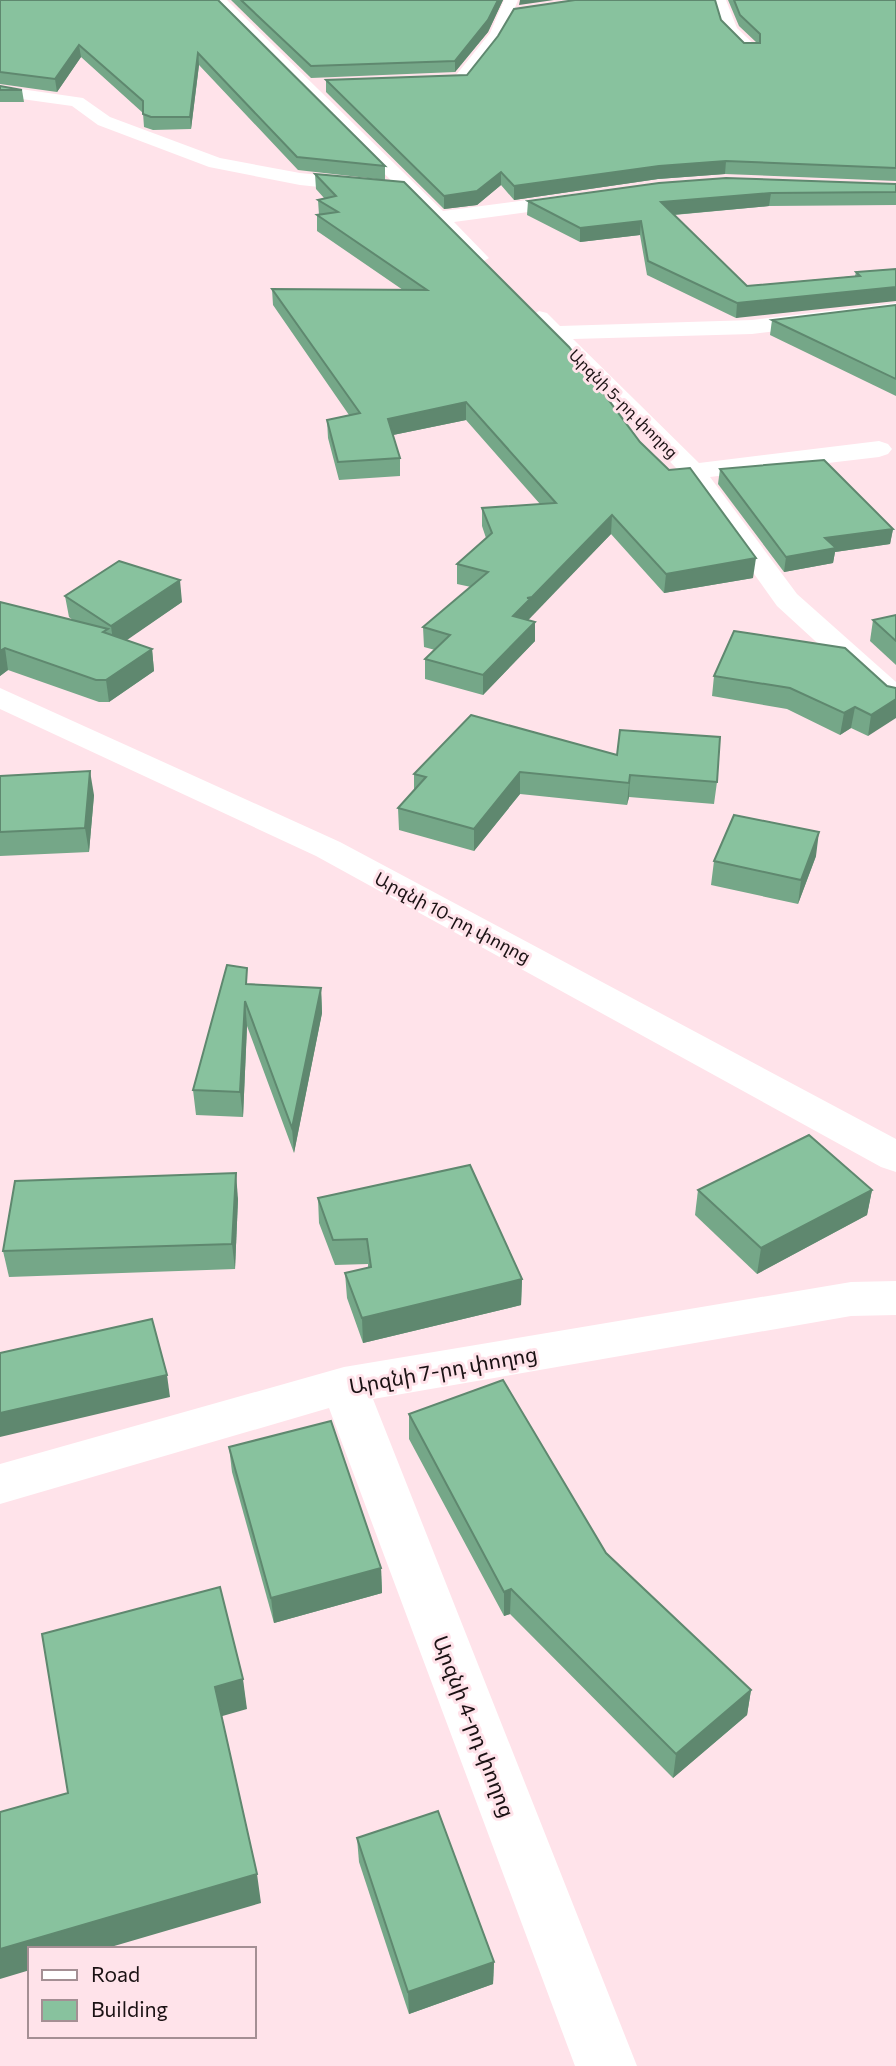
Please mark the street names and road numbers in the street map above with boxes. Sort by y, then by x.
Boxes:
street label: Արզնի 5-րդ փողոց [565,345,682,462]
street label: Արզնի 10-րդ փողոց [371,867,535,967]
street label: Արզնի 7-րդ փողոց [347,1340,539,1399]
street label: Արզնի 4-րդ փողոց [428,1632,521,1821]

